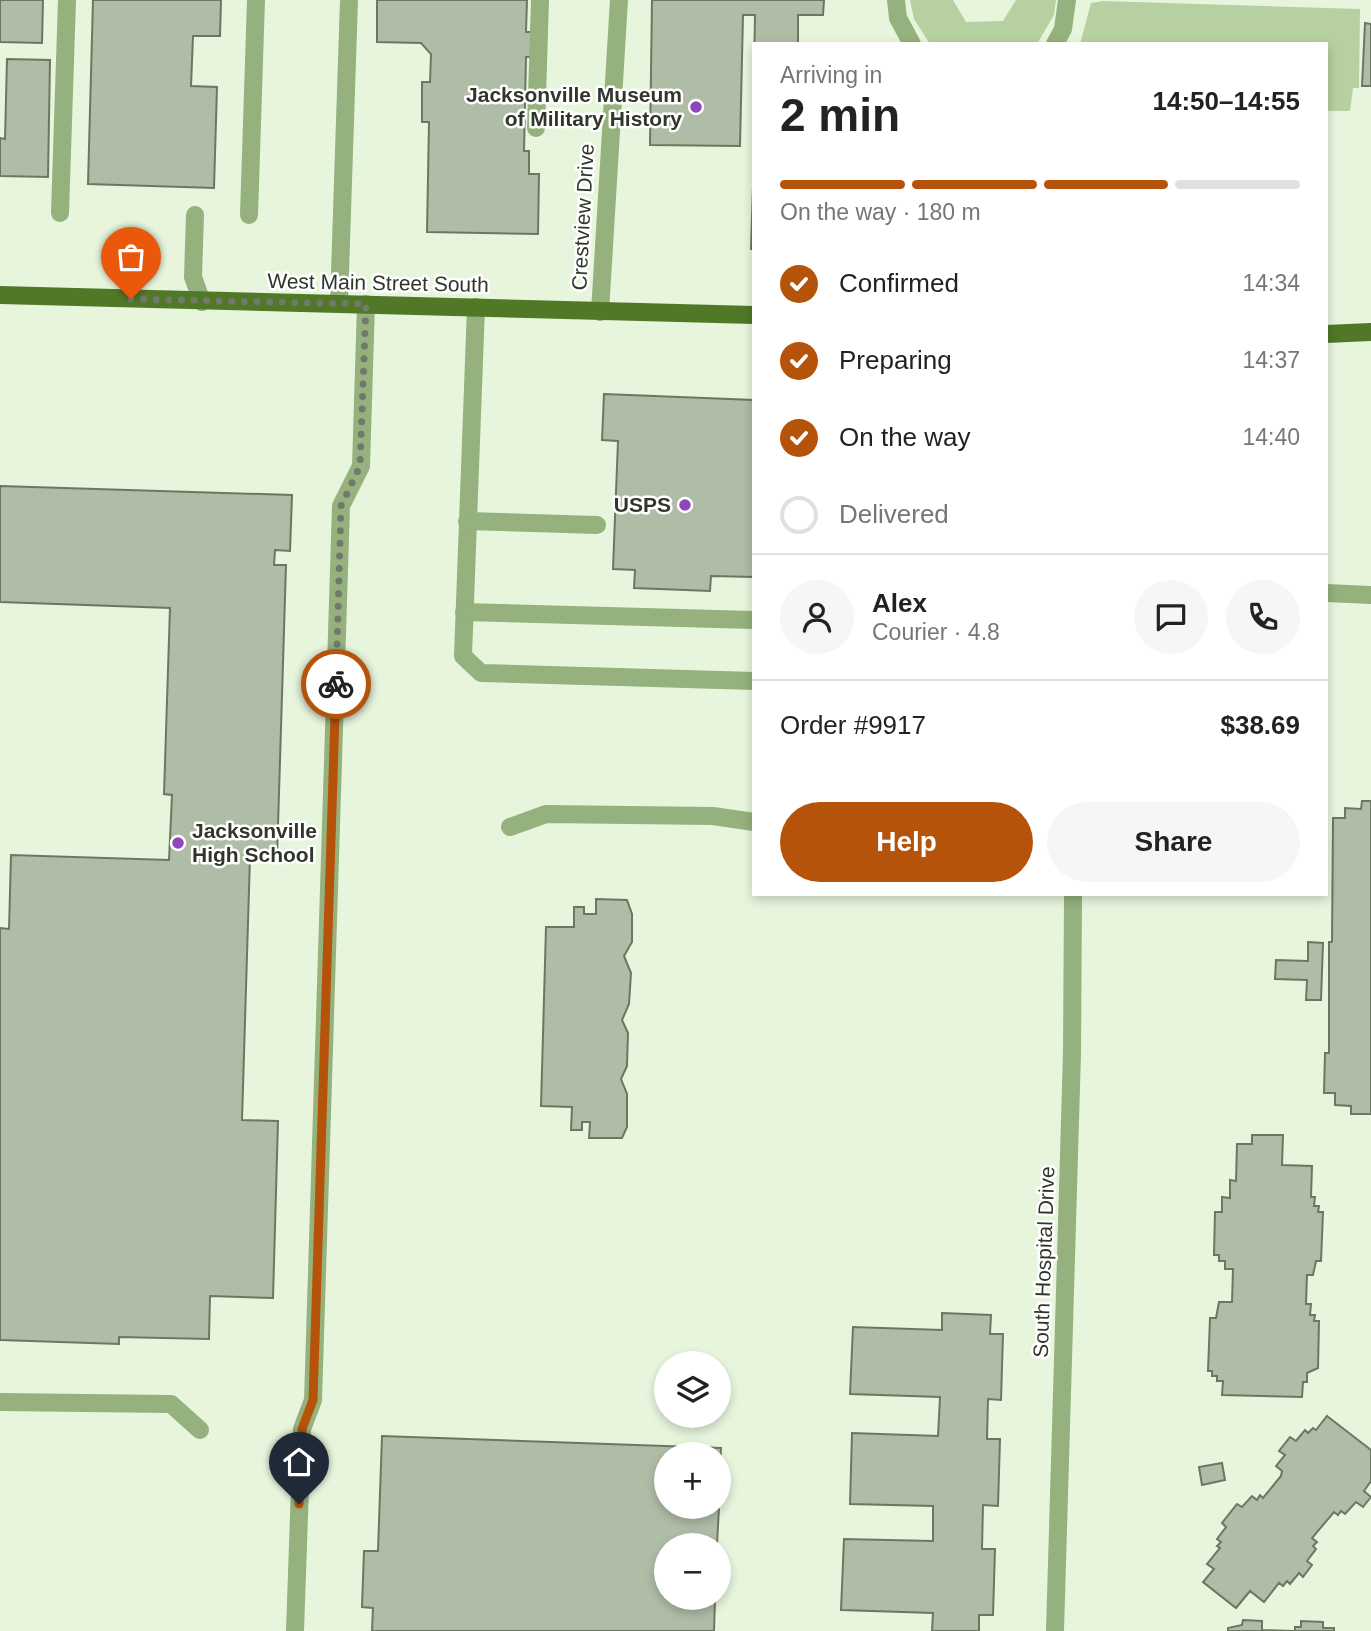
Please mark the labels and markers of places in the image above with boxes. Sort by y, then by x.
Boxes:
place label: Jacksonville Museum of Military History [466,83,682,130]
marker: Jacksonville Museum of Military History [688,99,704,115]
pin [101,227,161,299]
place label: USPS [614,493,671,516]
marker: USPS [677,497,693,513]
place label: Jacksonville High School [192,819,317,866]
marker: Jacksonville High School [170,835,186,851]
pin [269,1432,329,1504]

